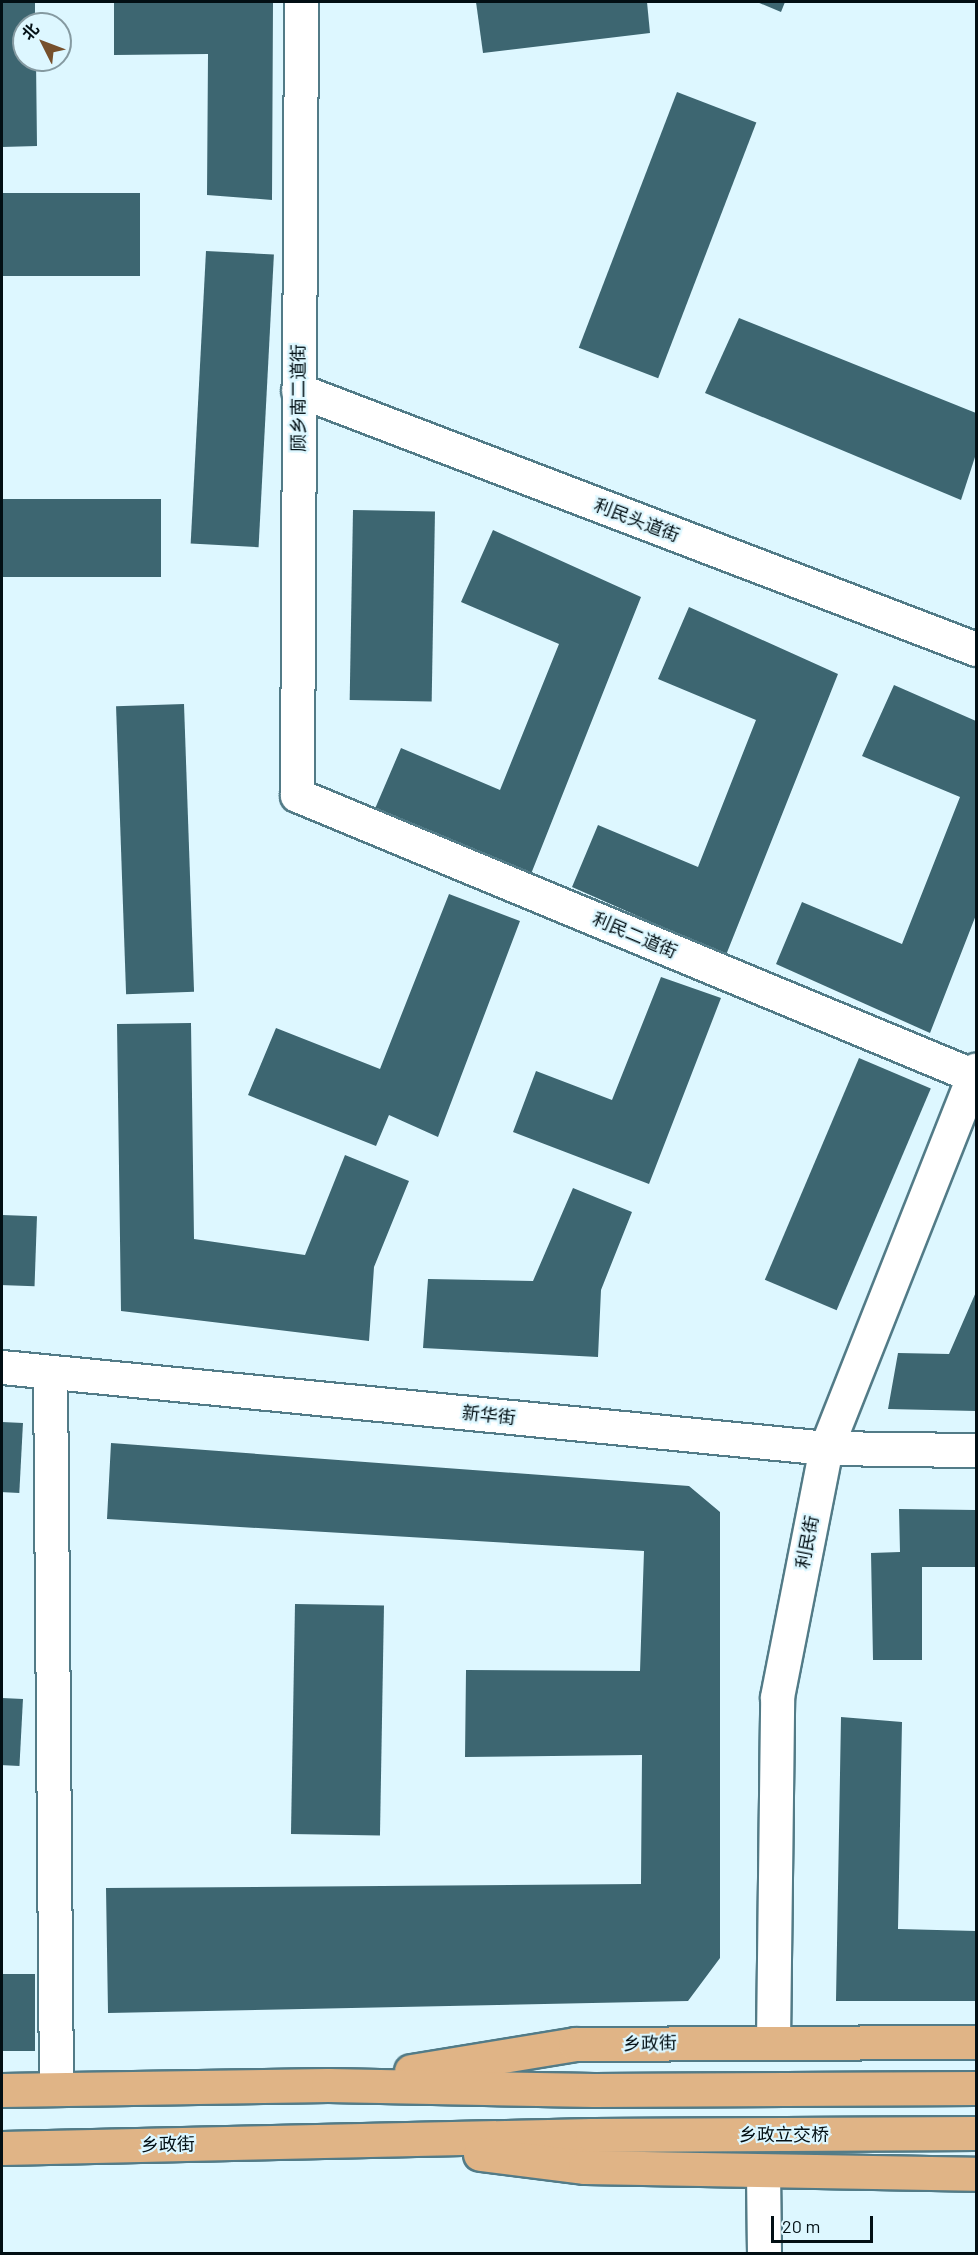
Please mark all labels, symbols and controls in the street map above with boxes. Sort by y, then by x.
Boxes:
north arrow [12,12,72,72]
text: 北 [17,19,42,43]
street label: 顾乡南二道街 [287,344,309,452]
street label: 利民头道街 [591,494,683,546]
street label: 利民二道街 [589,907,681,963]
street label: 新华街 [461,1401,517,1429]
street label: 利民街 [791,1513,823,1571]
street label: 乡政街 [623,2032,677,2054]
street label: 乡政立交桥 [739,2123,829,2145]
street label: 乡政街 [141,2133,195,2155]
scale bar [774,2204,876,2242]
text: 20 m [782,2215,820,2237]

